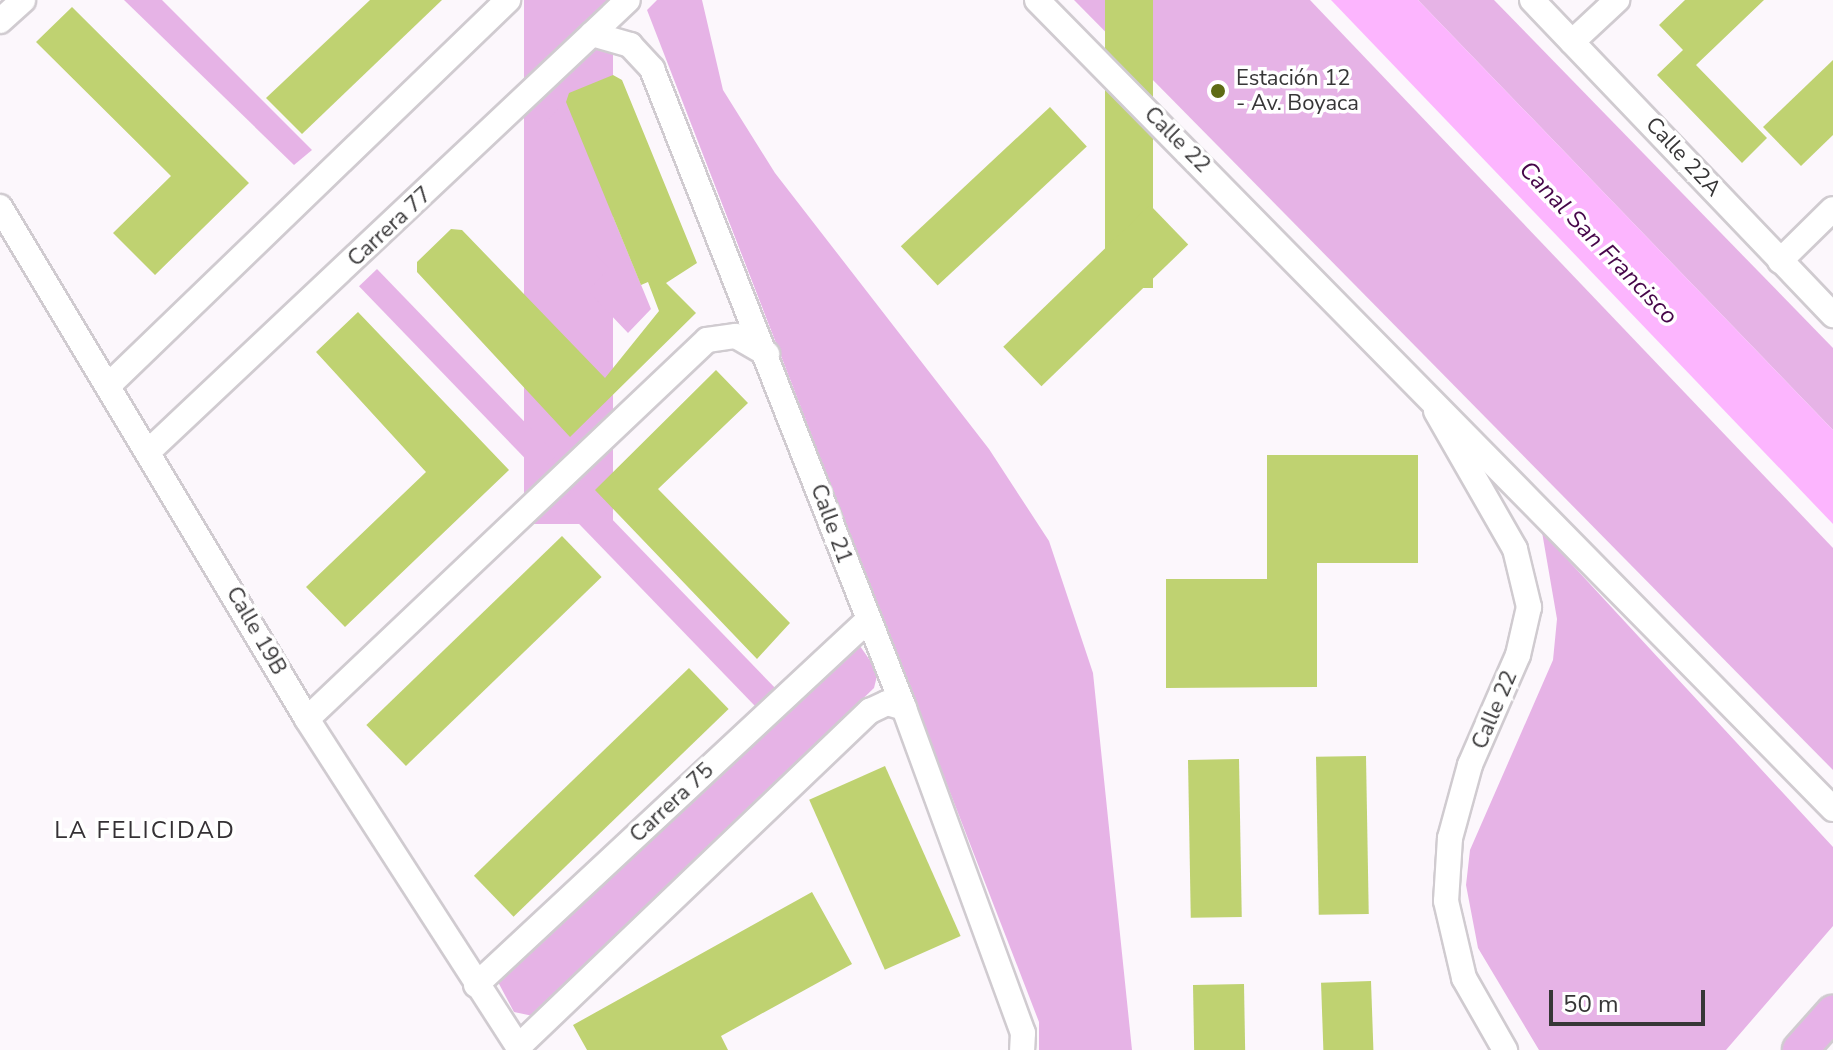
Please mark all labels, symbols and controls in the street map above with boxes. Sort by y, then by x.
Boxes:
place label: Estación 12 - Av. Boyaca [1236,65,1359,116]
marker: Estación 12 - Av. Boyaca [1207,80,1229,102]
street label: Calle 22 [1138,101,1216,179]
street label: Calle 22A [1640,112,1726,202]
water label: Canal San Francisco [1513,155,1683,331]
street label: Carrera 77 [343,182,437,272]
street label: Calle 21 [804,481,858,567]
street label: Calle 19B [220,582,292,680]
street label: Calle 22 [1467,667,1523,753]
street label: Carrera 75 [625,758,719,848]
district label: LA FELICIDAD [54,817,236,845]
scale bar [1553,974,1709,1024]
text: 50 m [1563,988,1619,1020]

